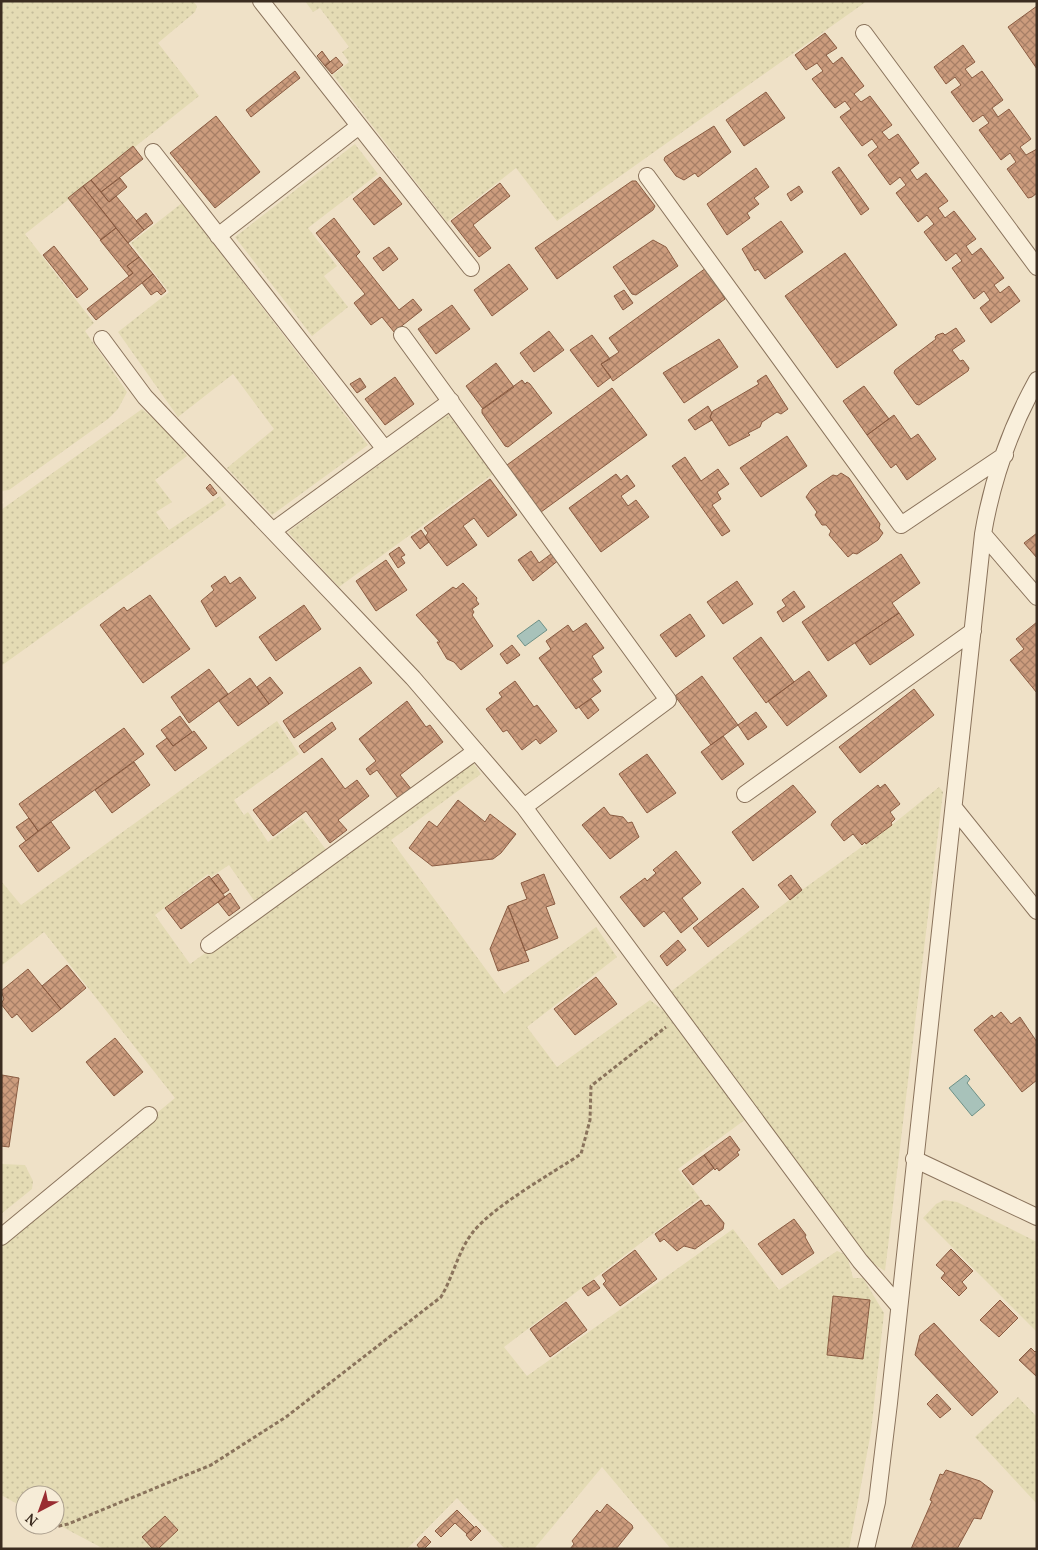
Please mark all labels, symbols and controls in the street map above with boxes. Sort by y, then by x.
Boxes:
north arrow [15,1485,65,1535]
text: N [21,1509,41,1531]

